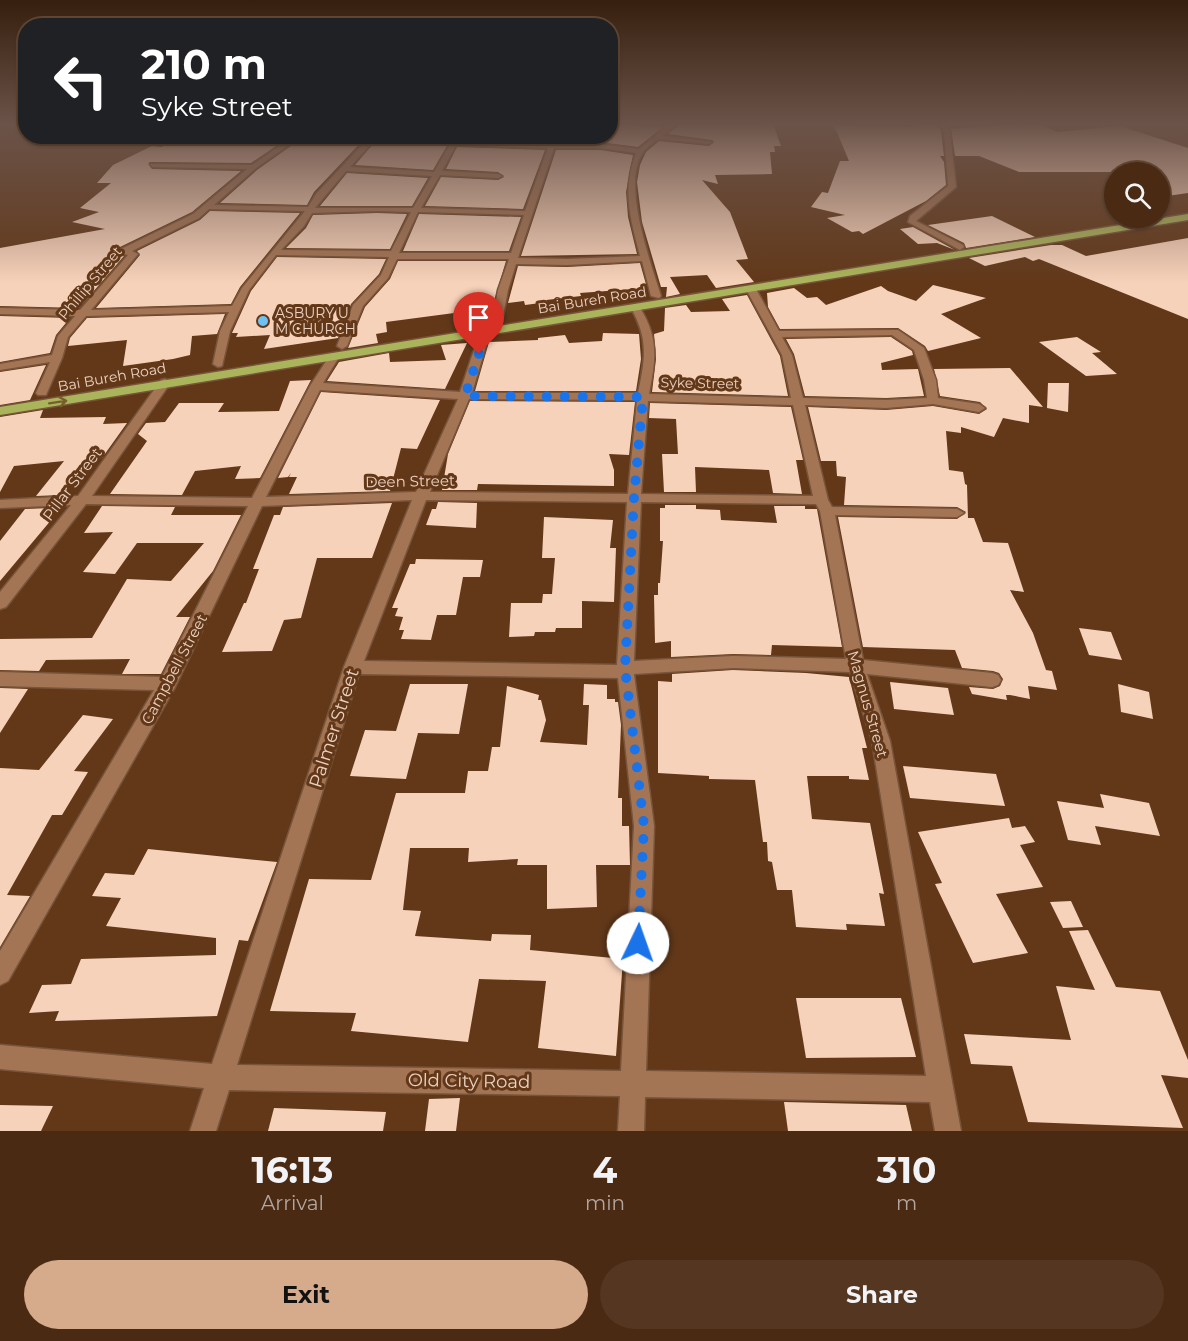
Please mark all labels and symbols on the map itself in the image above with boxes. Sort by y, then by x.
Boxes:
street label: Phillip Street [54,242,126,323]
street label: Bai Bureh Road [536,283,648,317]
pin [453,292,504,354]
place label: ASBURY U M CHURCH [275,304,356,338]
marker: ASBURY U M CHURCH [256,314,270,328]
street label: Bai Bureh Road [56,359,168,395]
street label: Syke Street [660,373,740,393]
one-way arrow [47,396,67,407]
street label: Pillar Street [38,444,106,524]
street label: Deen Street [365,471,455,491]
street label: Campbell Street [137,611,211,727]
street label: Magnus Street [844,648,892,760]
street label: Palmer Street [304,665,364,791]
position arrow [606,911,670,975]
street label: Old City Road [408,1069,530,1093]

